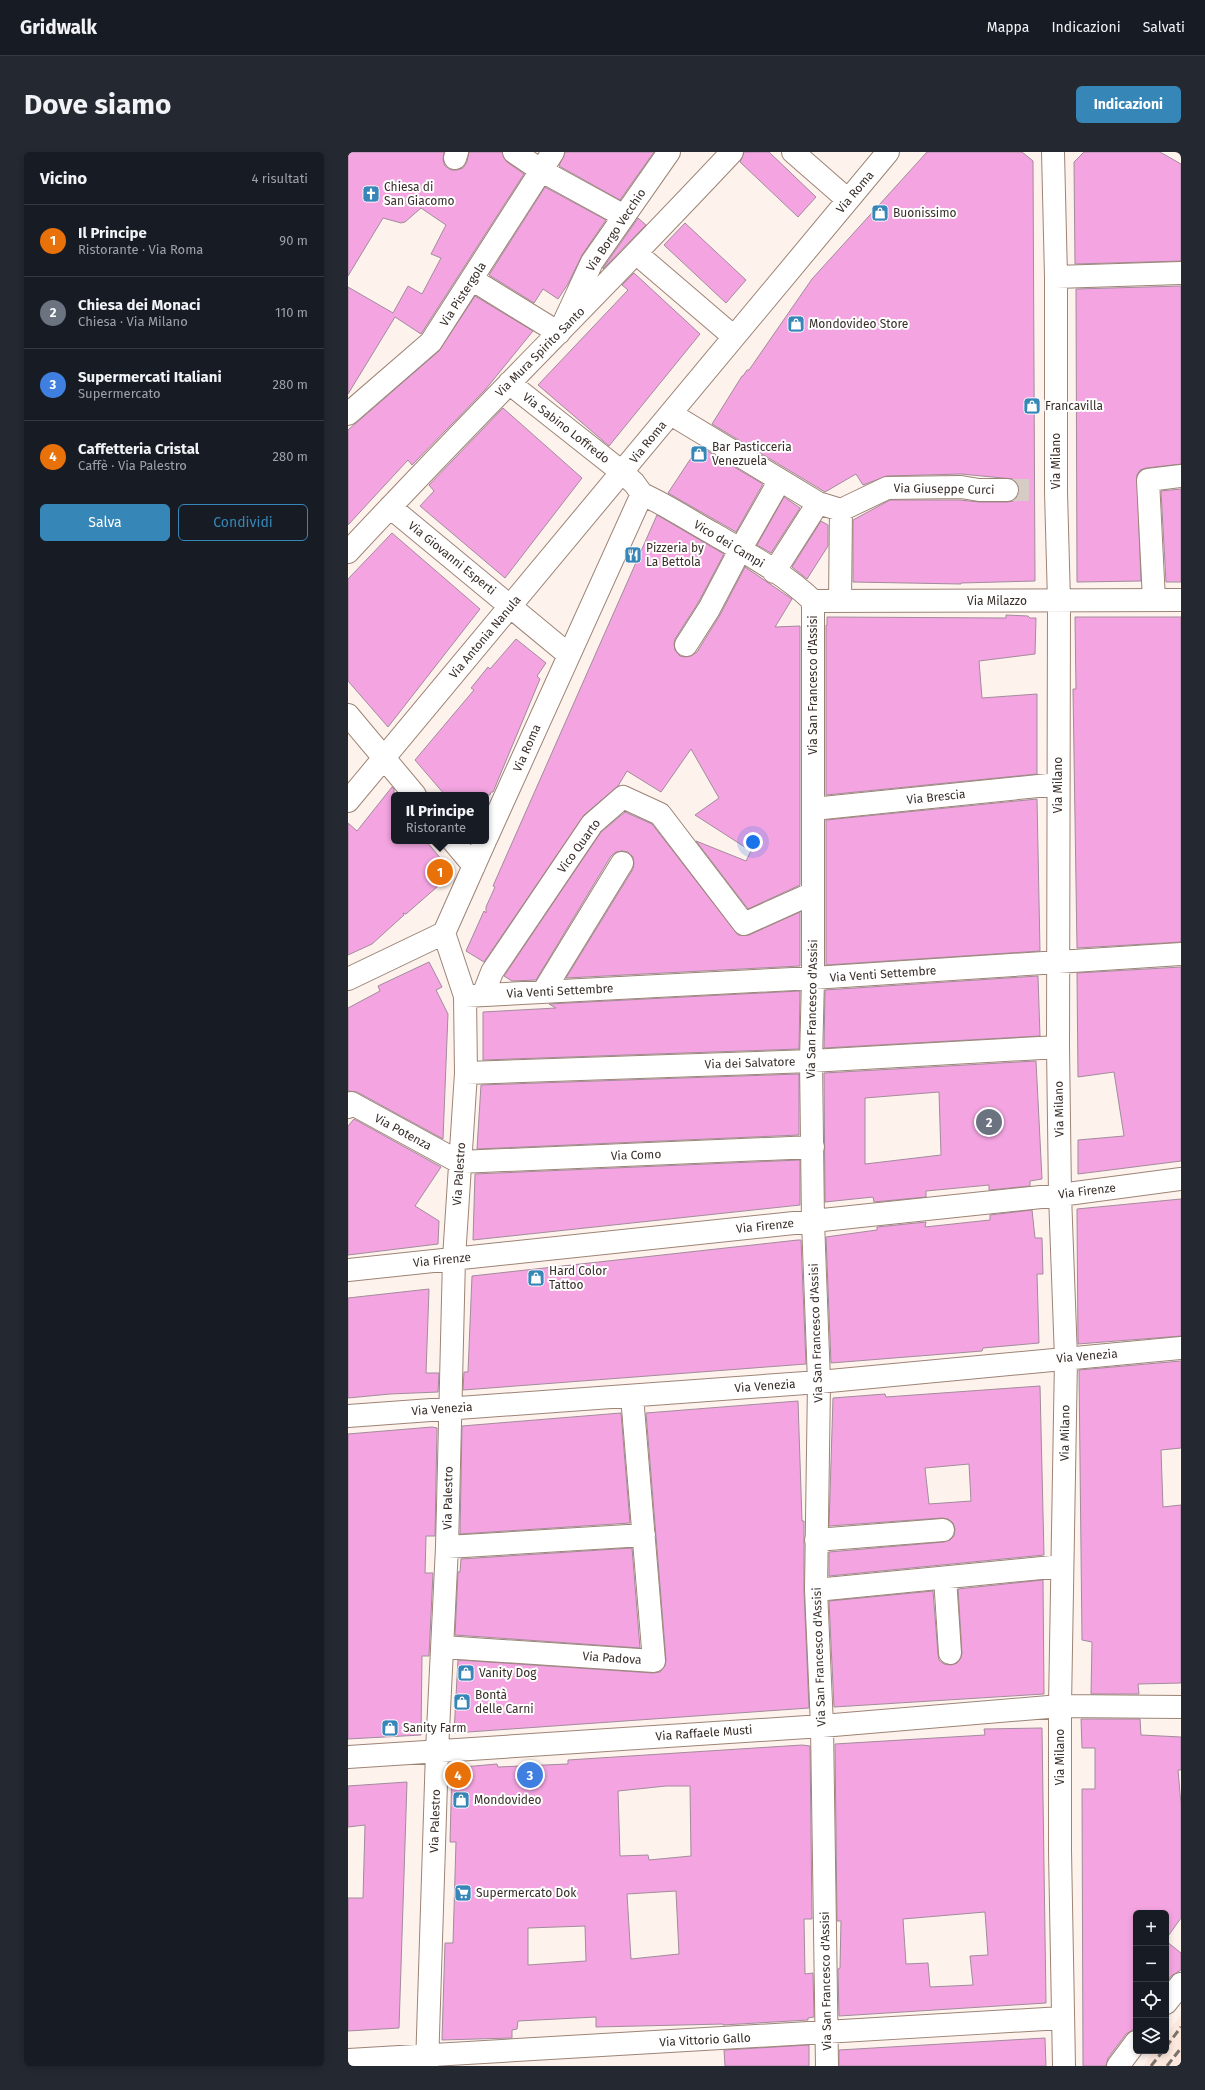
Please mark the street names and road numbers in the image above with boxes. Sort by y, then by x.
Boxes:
street label: Via Roma [833,168,877,216]
street label: Via Borgo Vecchio [583,186,649,274]
street label: Via Pistergola [437,259,489,329]
street label: Via Mura Spirito Santo [492,304,588,400]
street label: Via Sabino Loffredo [520,390,612,466]
street label: Via Roma [627,418,669,466]
street label: Via Milano [1049,433,1063,489]
street label: Via Giuseppe Curci [894,481,994,497]
street label: Vico dei Campi [691,517,767,571]
street label: Via Giovanni Esperti [405,518,499,598]
street label: Via Antonia Nanula [446,593,524,681]
street label: Via Milazzo [967,594,1027,608]
street label: Via San Francesco d'Assisi [806,615,820,755]
street label: Via Roma [510,722,544,774]
street label: Via Milano [1051,757,1065,813]
street label: Via Brescia [906,787,966,807]
street label: Vico Quarto [555,816,603,876]
street label: Via San Francesco d'Assisi [804,939,820,1079]
street label: Via Venti Settembre [829,963,937,985]
street label: Via Venti Settembre [506,981,614,1001]
street label: Via dei Salvatore [704,1054,796,1072]
street label: Via Milano [1052,1081,1066,1137]
street label: Via Potenza [372,1111,434,1153]
street label: Via Palestro [450,1142,468,1206]
street label: Via Como [610,1147,662,1163]
street label: Via Firenze [1057,1181,1117,1201]
street label: Via Firenze [735,1216,795,1236]
street label: Via Firenze [412,1250,472,1270]
street label: Via San Francesco d'Assisi [807,1263,825,1403]
street label: Via Venezia [1056,1346,1118,1366]
street label: Via Venezia [734,1377,796,1395]
street label: Via Venezia [411,1400,473,1418]
street label: Via Milano [1058,1405,1072,1461]
street label: Via Palestro [440,1466,456,1530]
street label: Via San Francesco d'Assisi [810,1587,828,1727]
street label: Via Padova [582,1649,642,1667]
street label: Via Raffaele Musti [655,1723,753,1743]
street label: Via Milano [1053,1729,1067,1785]
street label: Via Palestro [427,1789,443,1853]
street label: Via San Francesco d'Assisi [818,1911,834,2051]
street label: Via Vittorio Gallo [659,2031,751,2049]

